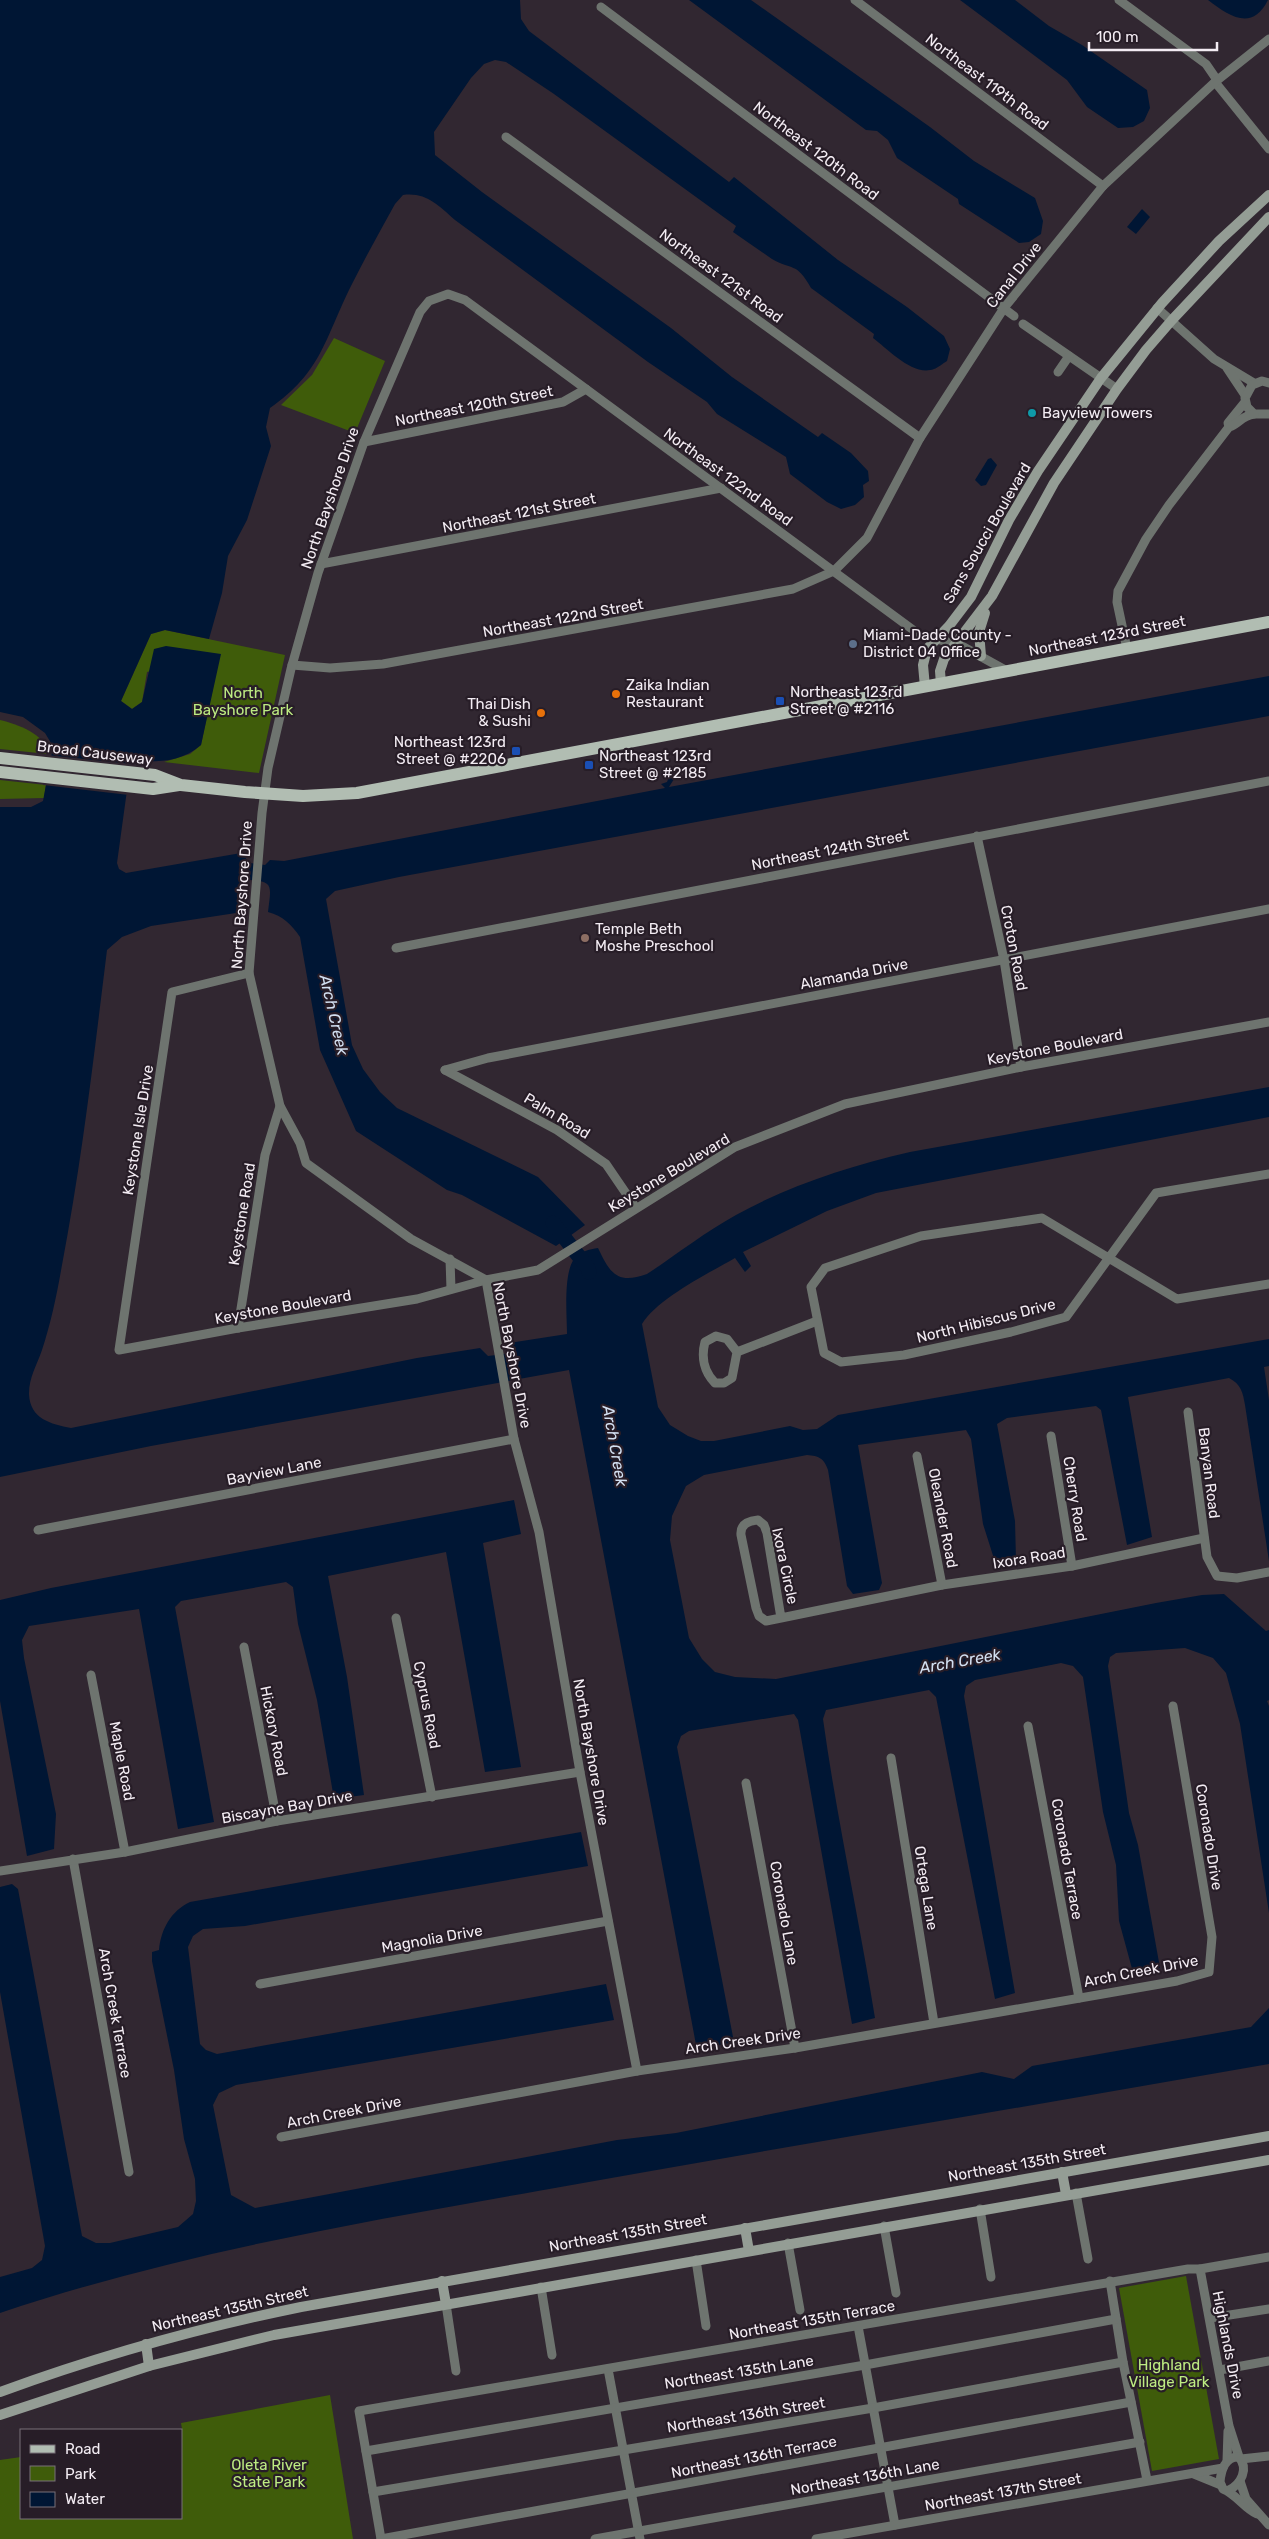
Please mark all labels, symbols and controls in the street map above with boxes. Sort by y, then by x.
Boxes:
scale bar [1089,20,1216,52]
text: 100 m [1096,28,1138,46]
street label: Northeast 119th Road [922,30,1052,134]
street label: Northeast 120th Road [750,98,882,204]
street label: Northeast 121st Road [656,225,786,327]
street label: Canal Drive [983,238,1045,312]
street label: Northeast 120th Street [394,382,555,430]
place label: Bayview Towers [1042,404,1153,422]
marker: Bayview Towers [1026,407,1038,419]
street label: Northeast 122nd Road [660,424,796,530]
street label: North Bayshore Drive [297,425,363,571]
street label: Sans Soucci Boulevard [939,460,1035,606]
street label: Northeast 121st Street [441,489,597,537]
street label: Northeast 122nd Street [481,595,645,641]
street label: Northeast 123rd Street [1027,612,1187,660]
place label: Miami-Dade County - District 04 Office [863,626,1012,661]
marker: Miami-Dade County - District 04 Office [847,638,859,650]
place label: Zaika Indian Restaurant [626,676,710,711]
place label: Northeast 123rd Street @ #2116 [790,683,902,718]
park label: North Bayshore Park [193,684,293,719]
marker: Zaika Indian Restaurant [610,688,622,700]
place label: Thai Dish & Sushi [467,695,531,730]
marker: Northeast 123rd Street @ #2116 [774,695,786,707]
marker: Thai Dish & Sushi [535,707,547,719]
place label: Northeast 123rd Street @ #2206 [394,733,506,768]
street label: Broad Causeway [36,737,154,769]
marker: Northeast 123rd Street @ #2206 [510,745,522,757]
place label: Northeast 123rd Street @ #2185 [599,747,711,782]
marker: Northeast 123rd Street @ #2185 [583,759,595,771]
street label: North Bayshore Drive [228,820,256,970]
street label: Northeast 124th Street [750,826,910,874]
street label: Croton Road [997,904,1031,992]
place label: Temple Beth Moshe Preschool [595,920,714,955]
marker: Temple Beth Moshe Preschool [579,932,591,944]
street label: Alamanda Drive [798,955,910,993]
water label: Arch Creek [315,972,353,1058]
street label: Keystone Boulevard [985,1025,1125,1069]
street label: Keystone Isle Drive [119,1064,157,1196]
street label: Palm Road [521,1089,593,1143]
street label: Keystone Boulevard [605,1130,733,1216]
street label: Keystone Road [225,1161,259,1267]
street label: North Bayshore Drive [489,1280,535,1430]
street label: Keystone Boulevard [213,1286,353,1328]
street label: North Hibiscus Drive [915,1295,1057,1347]
water label: Arch Creek [598,1403,632,1489]
street label: Banyan Road [1194,1426,1224,1520]
street label: Bayview Lane [225,1453,323,1489]
street label: Cherry Road [1059,1455,1091,1543]
street label: Oleander Road [924,1466,962,1570]
street label: Ixora Circle [768,1526,802,1606]
street label: Ixora Road [991,1543,1067,1573]
water label: Arch Creek [917,1644,1003,1678]
street label: Cyprus Road [410,1660,444,1750]
street label: North Bayshore Drive [569,1677,613,1827]
street label: Hickory Road [256,1684,292,1778]
street label: Maple Road [105,1720,139,1802]
street label: Coronado Drive [1192,1783,1226,1891]
street label: Biscayne Bay Drive [220,1787,354,1827]
street label: Coronado Terrace [1047,1797,1087,1921]
street label: Ortega Lane [910,1844,942,1932]
street label: Coronado Lane [766,1859,802,1967]
street label: Magnolia Drive [380,1921,484,1957]
street label: Arch Creek Terrace [95,1947,135,2079]
street label: Arch Creek Drive [1082,1951,1200,1991]
street label: Arch Creek Drive [684,2024,802,2058]
street label: Arch Creek Drive [285,2092,403,2132]
street label: Northeast 135th Street [947,2140,1107,2186]
street label: Northeast 135th Street [548,2210,708,2256]
street label: Northeast 135th Street [150,2282,310,2336]
street label: Highlands Drive [1209,2289,1247,2401]
street label: Northeast 135th Terrace [728,2297,896,2343]
street label: Northeast 135th Lane [663,2351,815,2393]
park label: Highland Village Park [1128,2356,1210,2391]
street label: Northeast 136th Street [666,2394,827,2436]
legend [20,2429,182,2519]
street label: Northeast 136th Terrace [670,2432,838,2482]
text: Road [65,2440,101,2458]
street label: Northeast 136th Lane [789,2455,941,2499]
park label: Oleta River State Park [231,2456,307,2491]
text: Park [65,2465,96,2483]
street label: Northeast 137th Street [923,2469,1083,2515]
text: Water [65,2490,105,2508]

